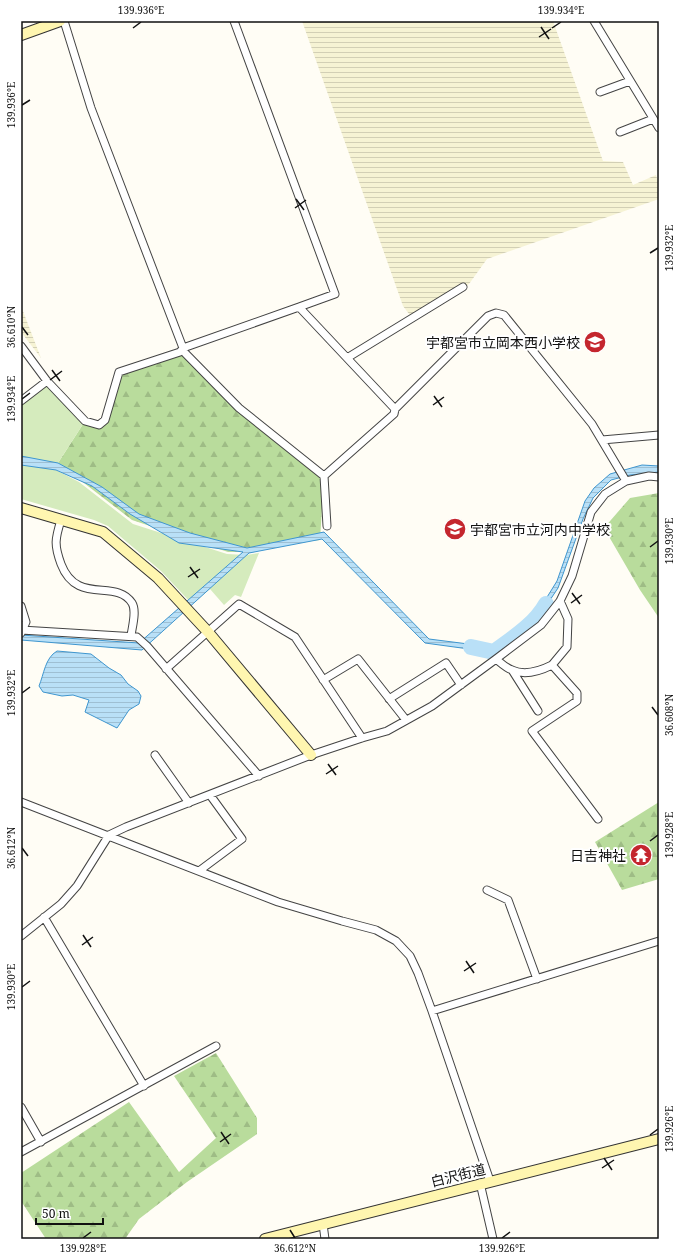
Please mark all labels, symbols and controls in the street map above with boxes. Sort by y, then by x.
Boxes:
text: 139.936°E [118,3,164,17]
text: 139.934°E [538,3,584,17]
text: 139.936°E [4,82,18,128]
text: 139.932°E [662,225,676,271]
text: 36.610°N [4,306,18,348]
school or university icon: 宇都宮市立岡本西小学校 [582,329,608,355]
place label: 宇都宮市立岡本西小学校 [426,333,580,352]
text: 139.934°E [4,376,18,422]
school or university icon: 宇都宮市立河内中学校 [442,516,468,542]
text: 139.930°E [662,518,676,564]
place label: 宇都宮市立河内中学校 [470,520,610,539]
text: 139.932°E [4,670,18,716]
text: 36.608°N [662,694,676,736]
text: 139.928°E [662,812,676,858]
text: 36.612°N [4,827,18,869]
temple icon: 日吉神社 [628,842,654,868]
place label: 日吉神社 [570,846,626,865]
text: 139.930°E [4,964,18,1010]
text: 139.926°E [662,1106,676,1152]
street label: 白沢街道 [429,1159,487,1191]
scale bar [36,1200,103,1226]
text: 50 m [42,1205,70,1222]
text: 139.928°E [60,1241,106,1255]
text: 36.612°N [274,1241,316,1255]
text: 139.926°E [479,1241,525,1255]

